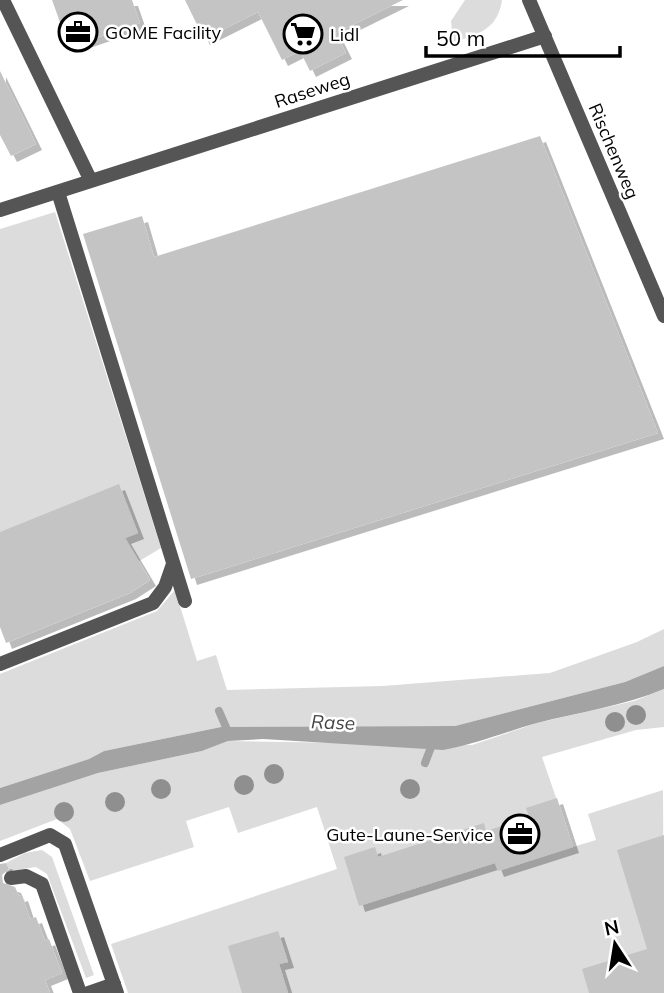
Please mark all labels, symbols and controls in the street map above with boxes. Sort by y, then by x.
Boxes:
office icon: GOME Facility [57,11,99,53]
supermarket icon: Lidl [282,13,324,55]
scale bar [426,14,620,58]
place label: GOME Facility [105,21,222,44]
place label: Lidl [330,23,359,46]
text: 50 m [436,25,485,51]
street label: Raseweg [271,67,353,113]
street label: Rischenweg [584,100,644,202]
water label: Rase [310,709,356,735]
office icon: Gute-Laune-Service [499,813,541,855]
place label: Gute-Laune-Service [326,823,493,846]
north arrow [580,909,650,979]
text: N [602,914,621,941]

